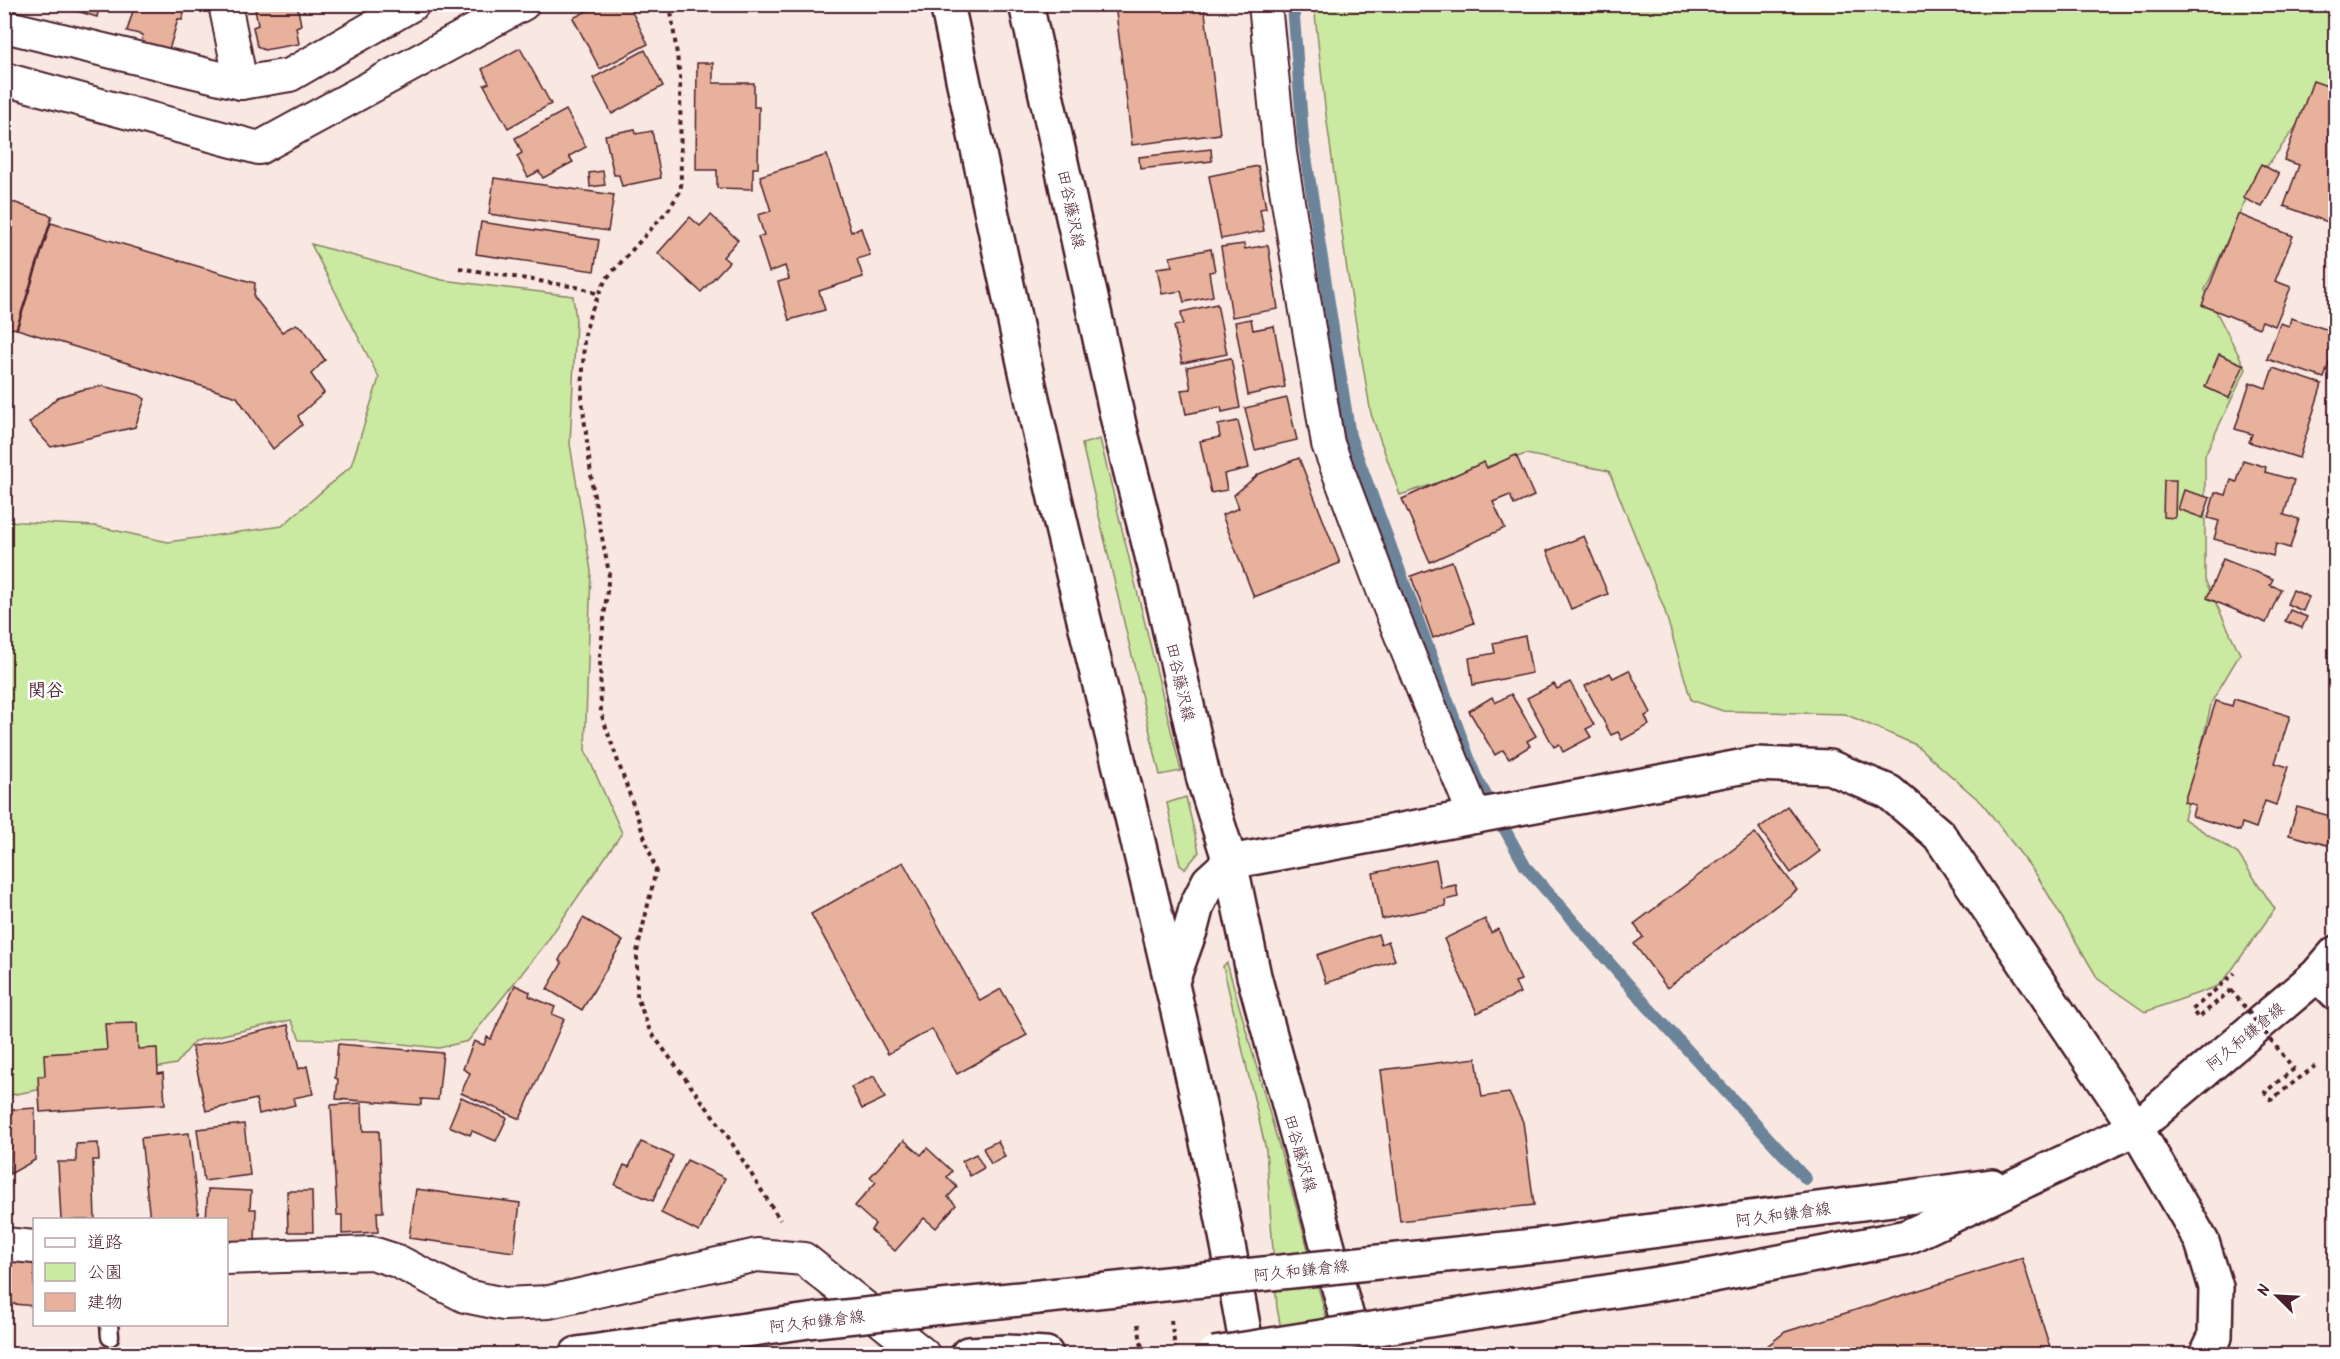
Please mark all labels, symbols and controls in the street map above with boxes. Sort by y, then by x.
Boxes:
street label: 田谷藤沢線 [1050,168,1091,251]
street label: 田谷藤沢線 [1158,641,1201,724]
district label: 関谷 [28,677,64,706]
street label: 阿久和鎌倉線 [2201,997,2291,1078]
street label: 田谷藤沢線 [1277,1112,1323,1195]
street label: 阿久和鎌倉線 [1734,1196,1832,1235]
legend [33,1218,228,1326]
text: 道路 [87,1229,123,1258]
street label: 阿久和鎌倉線 [1252,1254,1350,1289]
text: 公園 [87,1259,123,1288]
north arrow [2247,1266,2307,1326]
text: N [2251,1281,2278,1300]
text: 建物 [87,1289,123,1318]
street label: 阿久和鎌倉線 [768,1304,866,1341]

